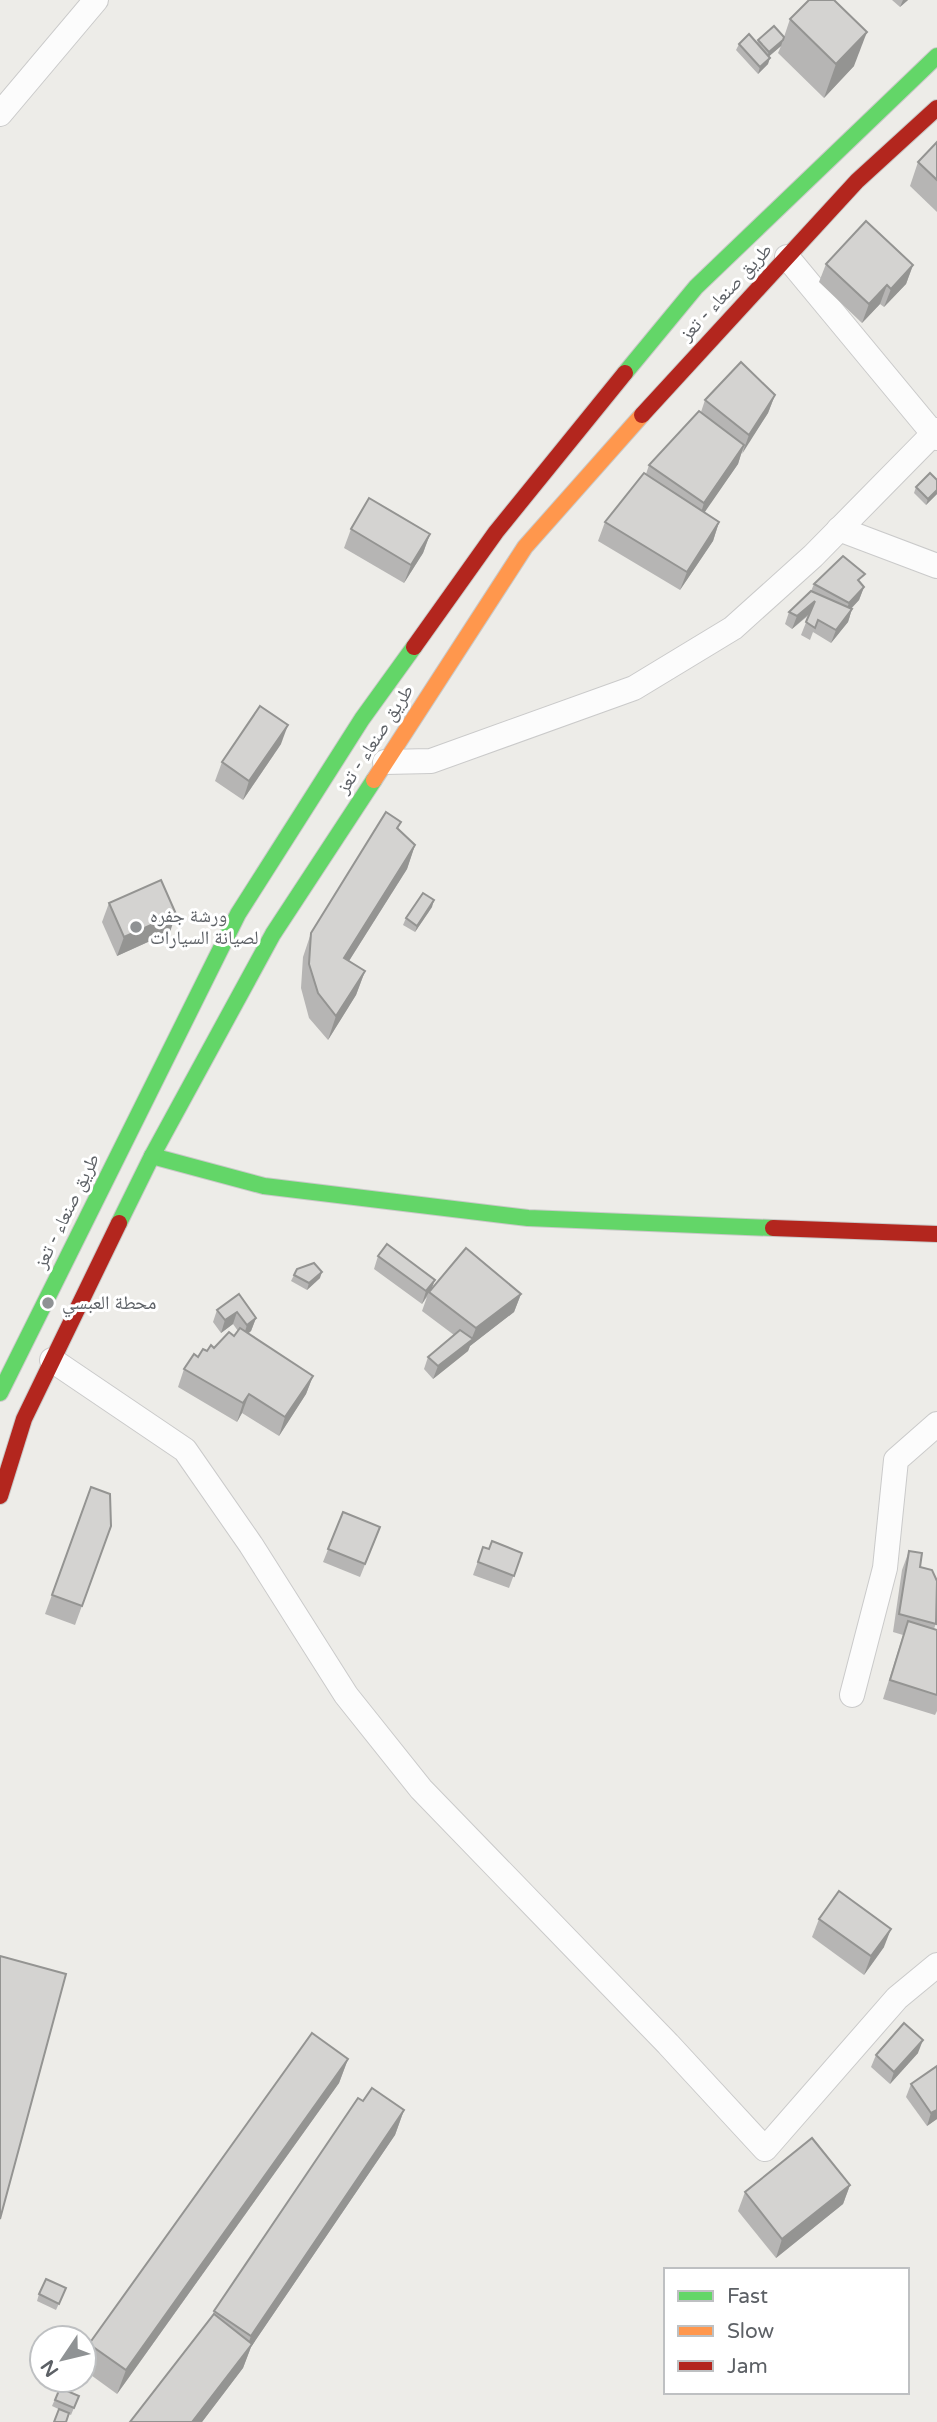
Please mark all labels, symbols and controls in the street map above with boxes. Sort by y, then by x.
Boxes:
street label: طريق صنعاء - تعز [675,239,777,346]
street label: طريق صنعاء - تعز [331,681,418,798]
place label: ورشة جفره لصيانة السيارات [150,905,259,949]
marker: ورشة جفره لصيانة السيارات [128,919,144,935]
street label: طريق صنعاء - تعز [29,1150,104,1273]
place label: محطة العبسي [62,1292,156,1318]
marker: محطة العبسي [40,1295,56,1311]
legend [664,2268,909,2394]
text: Fast [727,2284,768,2309]
text: Slow [727,2319,775,2344]
north arrow [28,2324,98,2394]
text: Jam [727,2354,768,2379]
text: N [37,2356,63,2381]

